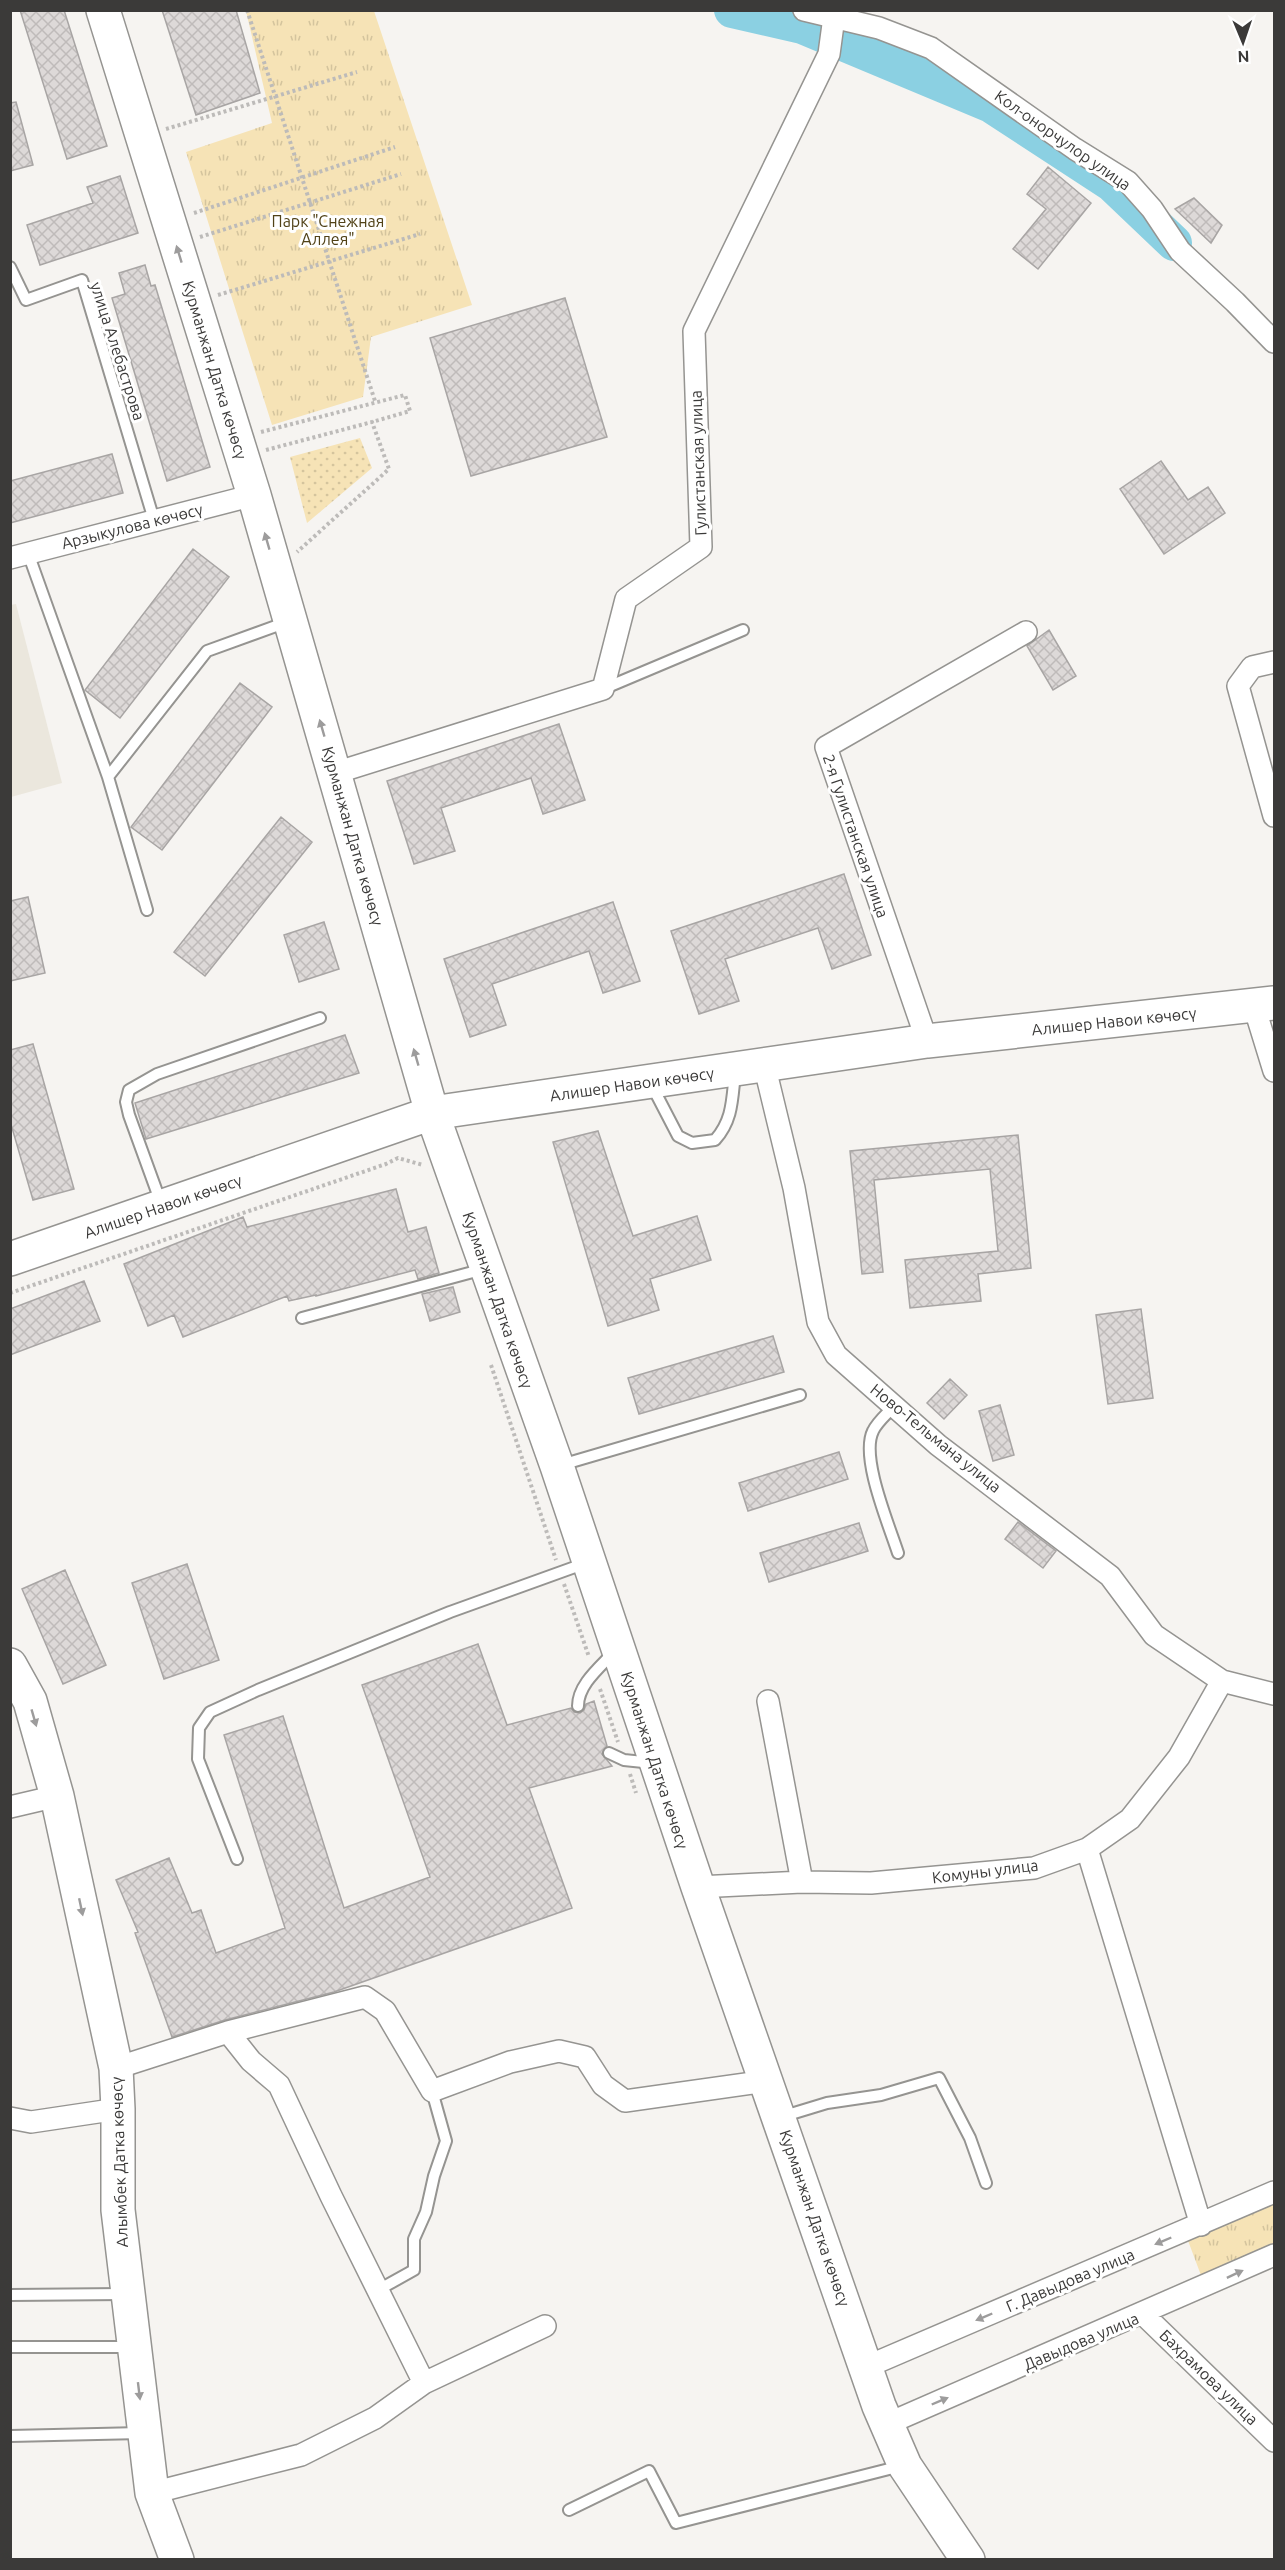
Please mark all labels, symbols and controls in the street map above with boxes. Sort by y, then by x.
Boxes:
north arrow [1213,12,1273,72]
text: N [1237,48,1250,66]
street label: Кол-онорчулор улица [992,86,1134,194]
park label: Парк "Снежная Аллея" [272,212,384,248]
one-way arrow [174,245,183,263]
street label: улица Алебастрова [87,279,149,423]
street label: Курманжан Датка көчөсү [179,279,251,462]
street label: Гулистанская улица [686,390,710,536]
street label: Арзыкулова көчөсү [59,500,205,552]
one-way arrow [262,532,271,550]
one-way arrow [317,719,326,737]
street label: Курманжан Датка көчөсү [319,744,387,928]
street label: 2-я Гулистанская улица [820,752,892,920]
street label: Алишер Навои көчөсү [1031,1003,1197,1039]
one-way arrow [411,1048,420,1066]
street label: Алишер Навои көчөсү [549,1064,715,1104]
street label: Алишер Навои көчөсү [82,1170,244,1241]
street label: Курманжан Датка көчөсү [459,1209,537,1391]
street label: Ново-Тельмана улица [867,1380,1005,1496]
street label: Курманжан Датка көчөсү [618,1669,692,1851]
one-way arrow [30,1709,40,1727]
street label: Комуны улица [931,1856,1039,1886]
one-way arrow [77,1898,86,1917]
street label: Алымбек Датка көчөсү [107,2076,131,2248]
street label: Курманжан Датка көчөсү [776,2127,854,2309]
one-way arrow [1154,2236,1172,2246]
street label: Г. Давыдова улица [1003,2245,1137,2315]
one-way arrow [1227,2269,1245,2279]
street label: Давыдова улица [1021,2309,1141,2373]
one-way arrow [975,2313,993,2322]
street label: Бахрамова улица [1156,2326,1262,2428]
one-way arrow [135,2382,144,2401]
one-way arrow [932,2396,950,2406]

